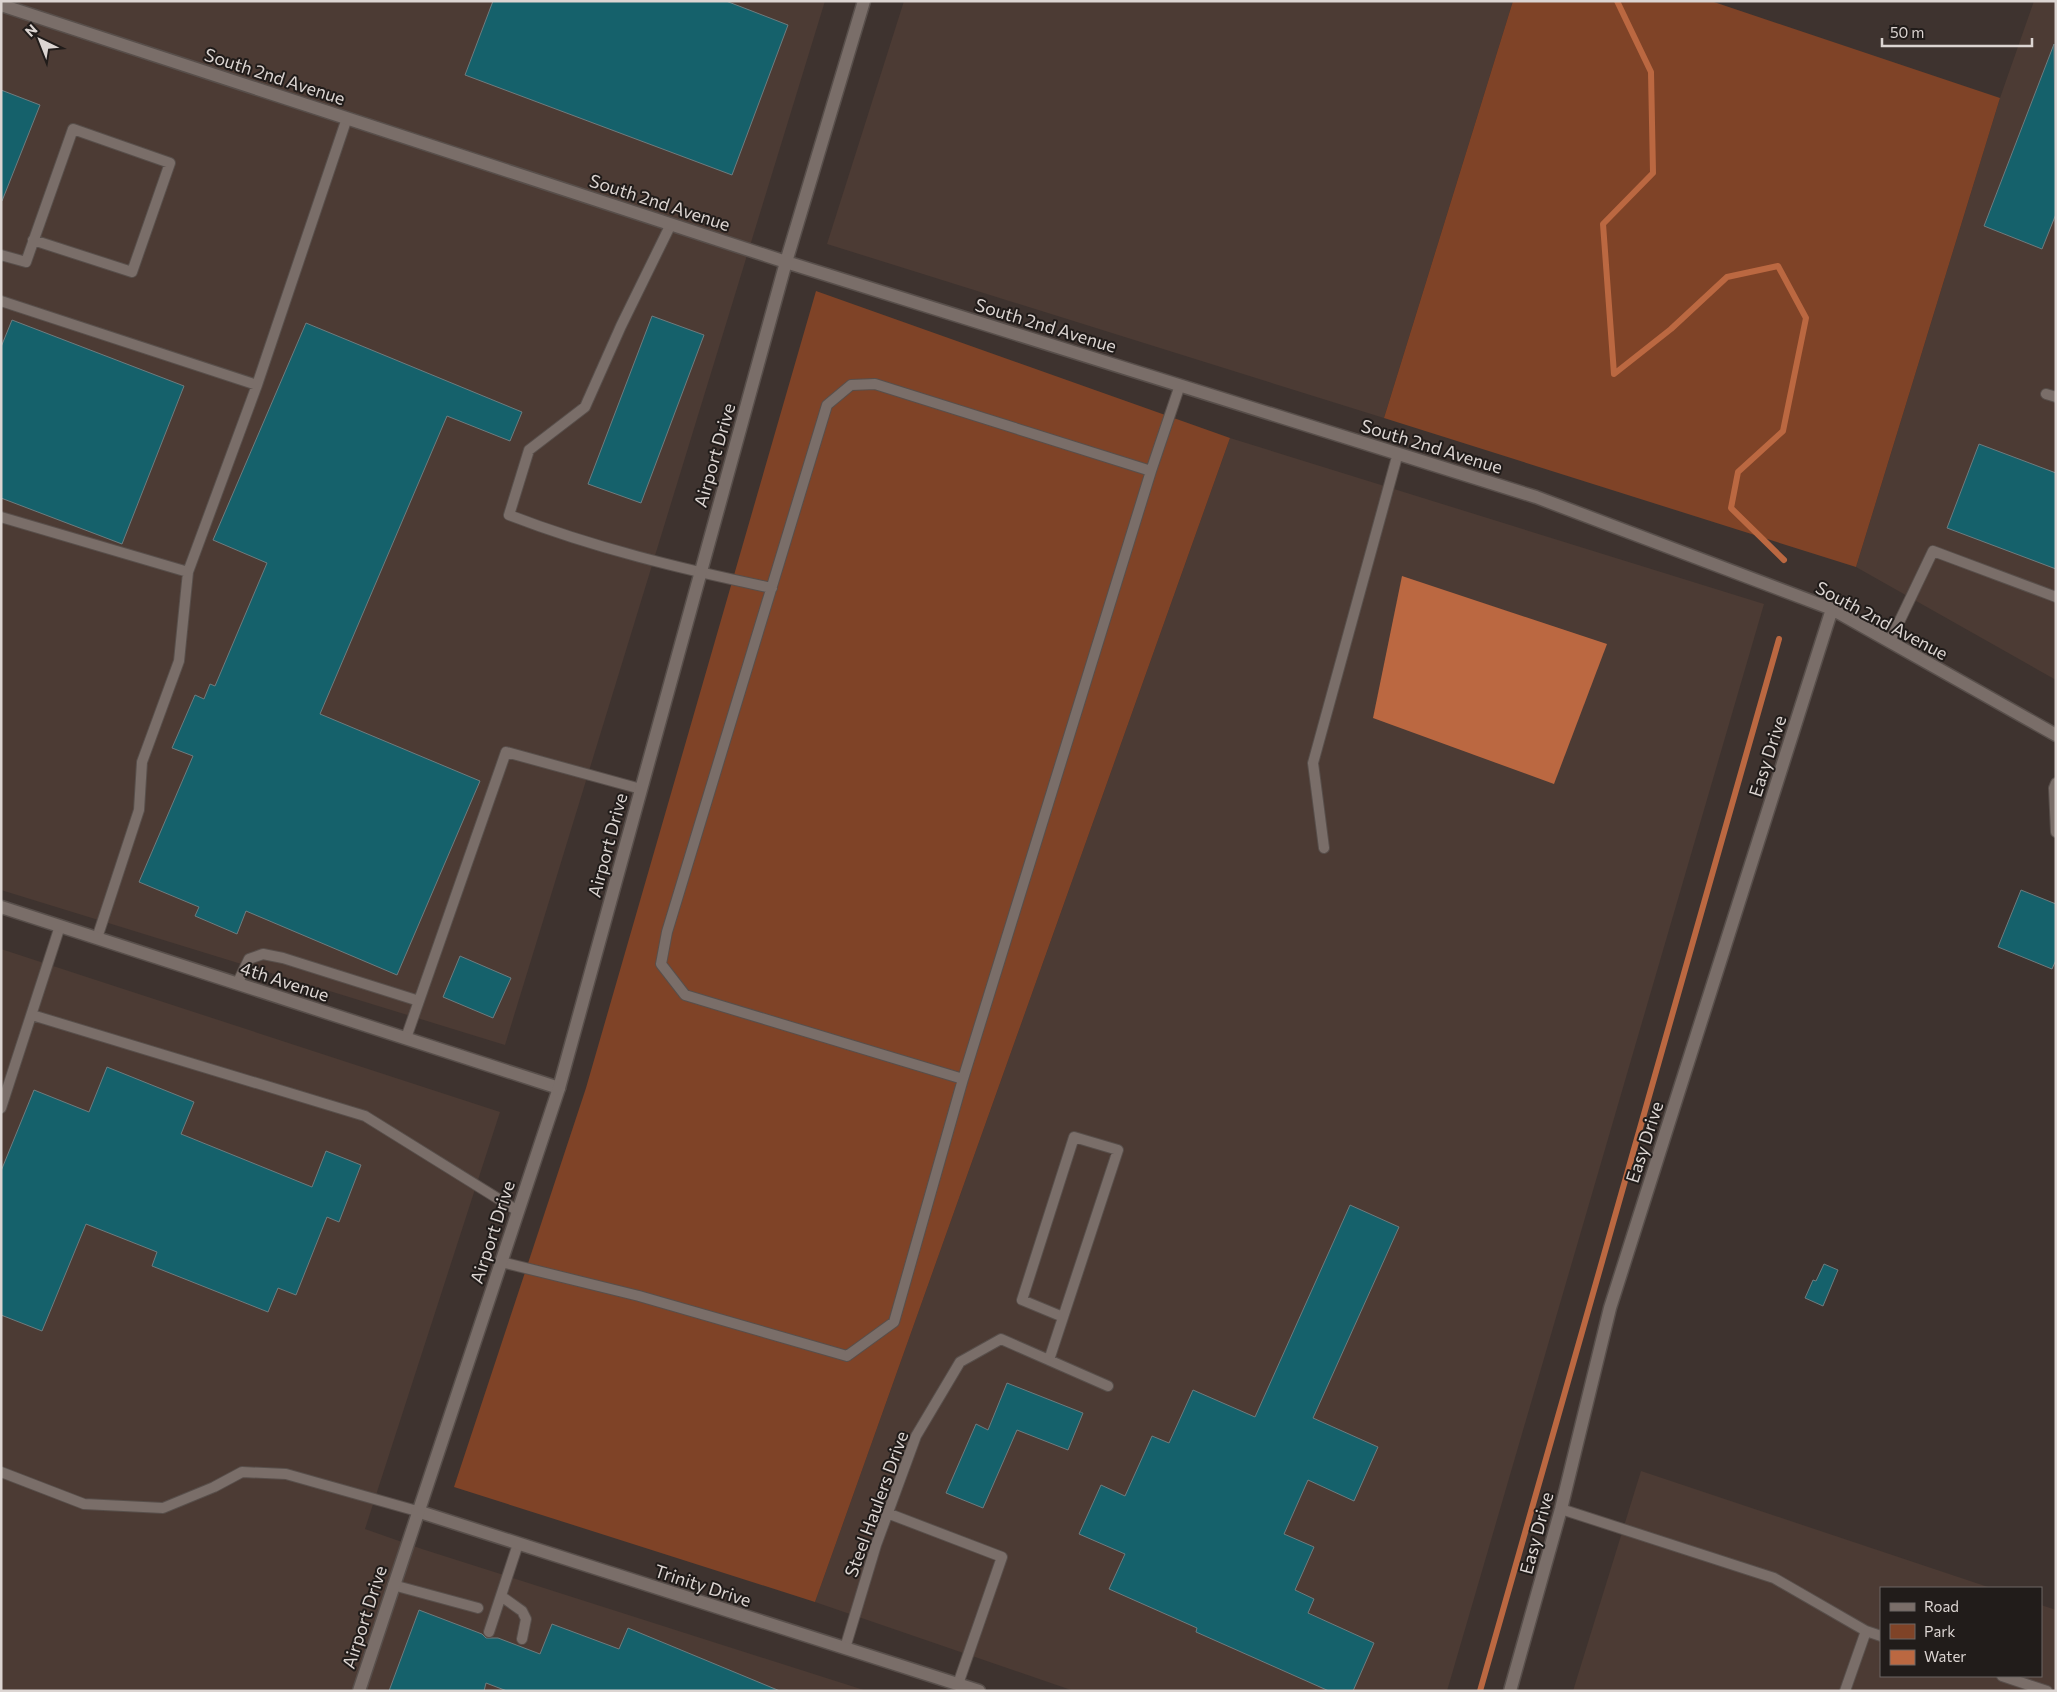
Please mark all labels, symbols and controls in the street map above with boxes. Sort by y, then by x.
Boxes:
north arrow [15,15,65,65]
scale bar [1882,15,2032,47]
text: N [21,20,40,40]
text: 50 m [1890,23,1924,41]
street label: South 2nd Avenue [202,43,348,109]
street label: South 2nd Avenue [587,169,733,235]
street label: South 2nd Avenue [973,293,1119,357]
street label: Airport Drive [689,400,739,510]
street label: South 2nd Avenue [1359,414,1505,478]
street label: South 2nd Avenue [1812,576,1952,664]
street label: Easy Drive [1744,712,1790,800]
street label: Airport Drive [583,790,631,900]
street label: 4th Avenue [238,956,332,1006]
street label: Easy Drive [1621,1098,1667,1186]
street label: Airport Drive [465,1178,519,1286]
street label: Steel Haulers Drive [839,1428,913,1580]
street label: Easy Drive [1514,1489,1558,1577]
street label: Trinity Drive [652,1559,754,1611]
street label: Airport Drive [337,1563,391,1671]
legend [1880,1587,2042,1677]
text: Road [1924,1597,1959,1615]
text: Park [1924,1622,1955,1640]
text: Water [1924,1647,1966,1665]

